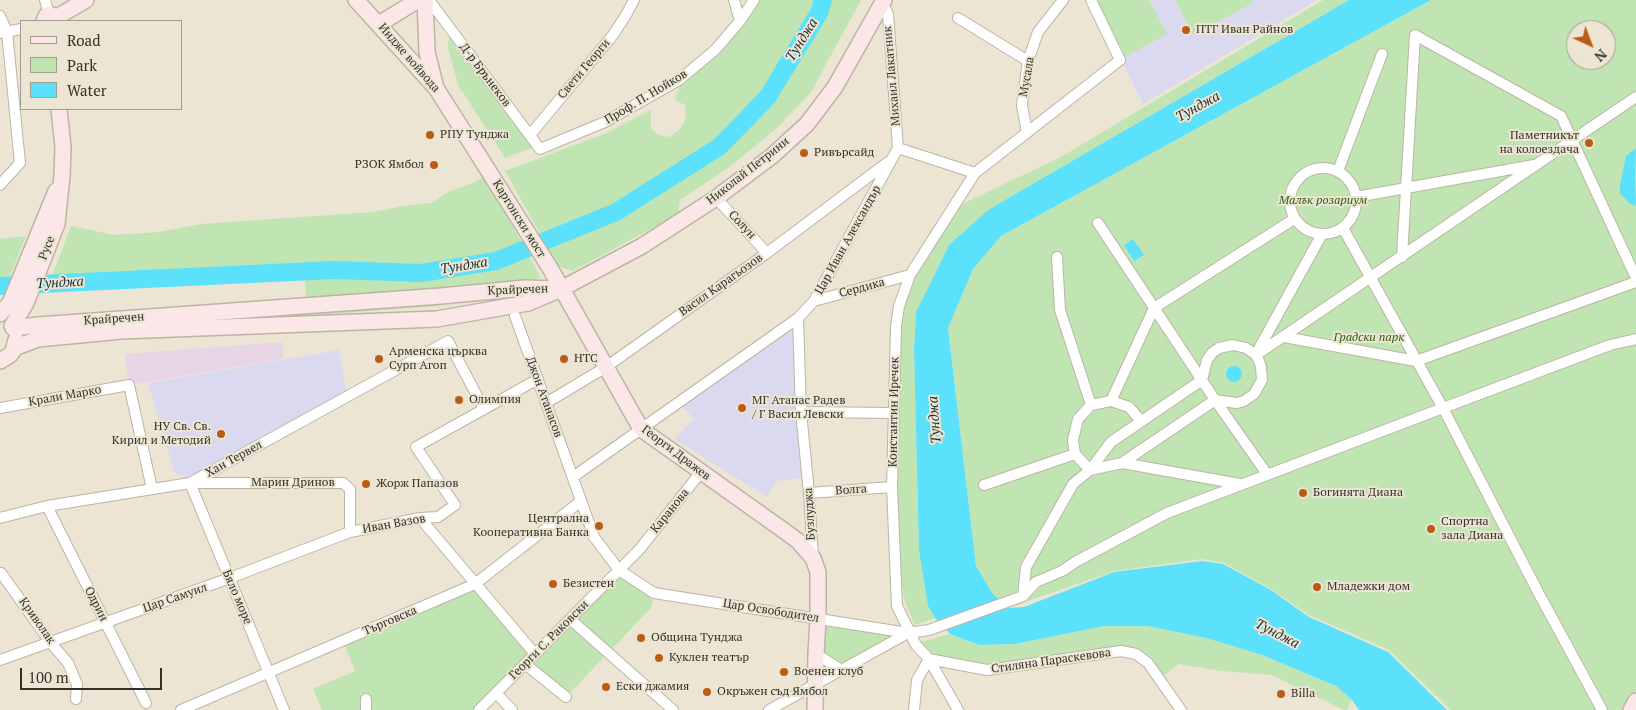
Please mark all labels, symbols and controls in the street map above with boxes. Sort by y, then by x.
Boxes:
water label: Тунджа [782,15,822,65]
legend [20,20,182,110]
north arrow [1566,20,1616,70]
street label: Индже войвода [375,21,443,95]
place label: ПТГ Иван Райнов [1196,23,1293,37]
marker: ПТГ Иван Райнов [1180,24,1192,36]
street label: Михаил Лакатник [880,25,904,127]
text: Road [67,30,100,50]
street label: Свети Георги [555,36,613,102]
street label: Д-р Брънеков [456,40,514,110]
text: N [1591,45,1611,66]
text: Park [67,55,97,75]
street label: Мусала [1016,56,1038,98]
street label: Проф. П. Нойков [602,67,690,127]
text: Water [67,80,106,100]
water label: Тунджа [1173,88,1223,126]
place label: РПУ Тунджа [440,128,509,142]
marker: РПУ Тунджа [424,129,436,141]
place label: Паметникът на колоездача [1499,129,1579,157]
street label: Николай Петрини [704,134,792,208]
marker: Паметникът на колоездача [1583,137,1595,149]
place label: Ривърсайд [814,146,874,160]
marker: Ривърсайд [798,147,810,159]
place label: РЗОК Ямбол [355,158,424,172]
marker: РЗОК Ямбол [428,159,440,171]
street label: Каргонски мост [489,177,549,261]
street label: Цар Иван Александър [812,183,884,297]
park label: Малък розариум [1279,194,1367,208]
street label: Солун [725,208,759,242]
street label: Русе [36,234,58,262]
street label: Васил Карагьозов [676,251,766,319]
water label: Тунджа [439,254,489,278]
water label: Тунджа [36,273,84,293]
street label: Сердика [838,275,886,301]
street label: Крайречен [487,282,549,298]
street label: Крайречен [83,310,145,328]
park label: Градски парк [1334,331,1404,345]
place label: Арменска църква Сурп Агоп [389,345,487,373]
place label: НТС [574,352,598,366]
marker: Арменска църква Сурп Агоп [373,353,385,365]
marker: НТС [558,353,570,365]
street label: Джон Атанасов [523,355,565,439]
street label: Константин Иречек [886,357,902,467]
street label: Крали Марко [27,383,103,409]
place label: Олимпия [469,393,521,407]
marker: Олимпия [453,394,465,406]
place label: МГ Атанас Радев / Г Васил Левски [752,394,845,422]
water label: Тунджа [925,396,945,444]
marker: МГ Атанас Радев / Г Васил Левски [736,402,748,414]
place label: НУ Св. Св. Кирил и Методий [112,420,211,448]
street label: Георги Дражев [639,422,713,484]
marker: НУ Св. Св. Кирил и Методий [215,428,227,440]
street label: Хан Тервел [203,438,265,480]
street label: Марин Дринов [251,476,335,490]
place label: Жорж Папазов [376,477,459,491]
marker: Жорж Папазов [360,478,372,490]
street label: Волга [835,482,867,498]
street label: Каранова [648,486,692,536]
place label: Богинята Диана [1313,486,1403,500]
street label: Бузлуджа [801,487,819,541]
marker: Богинята Диана [1297,487,1309,499]
street label: Иван Вазов [361,511,427,537]
place label: Централна Кооперативна Банка [473,512,589,540]
place label: Спортна зала Диана [1441,515,1503,543]
marker: Централна Кооперативна Банка [593,520,605,532]
marker: Спортна зала Диана [1425,523,1437,535]
street label: Бяло море [219,568,255,626]
place label: Безистен [563,577,614,591]
marker: Безистен [547,578,559,590]
street label: Цар Самуил [141,580,209,616]
place label: Младежки дом [1327,580,1410,594]
marker: Младежки дом [1311,581,1323,593]
street label: Одрин [81,584,111,624]
street label: Криволак [16,595,58,647]
street label: Цар Освободител [722,596,820,626]
street label: Георги С. Раковски [506,597,592,683]
street label: Търговска [361,603,419,639]
water label: Тунджа [1252,616,1302,652]
place label: Община Тунджа [651,631,743,645]
marker: Община Тунджа [635,632,647,644]
street label: Стиляна Параскевова [990,645,1112,677]
place label: Куклен театър [669,651,749,665]
marker: Куклен театър [653,652,665,664]
scale bar [22,658,165,690]
place label: Военен клуб [794,665,863,679]
marker: Военен клуб [778,666,790,678]
text: 100 m [28,667,69,687]
place label: Ески джамия [616,680,689,694]
marker: Ески джамия [600,681,612,693]
place label: Окръжен съд Ямбол [717,685,828,699]
marker: Окръжен съд Ямбол [701,686,713,698]
place label: Billa [1291,687,1315,701]
marker: Billa [1275,688,1287,700]

